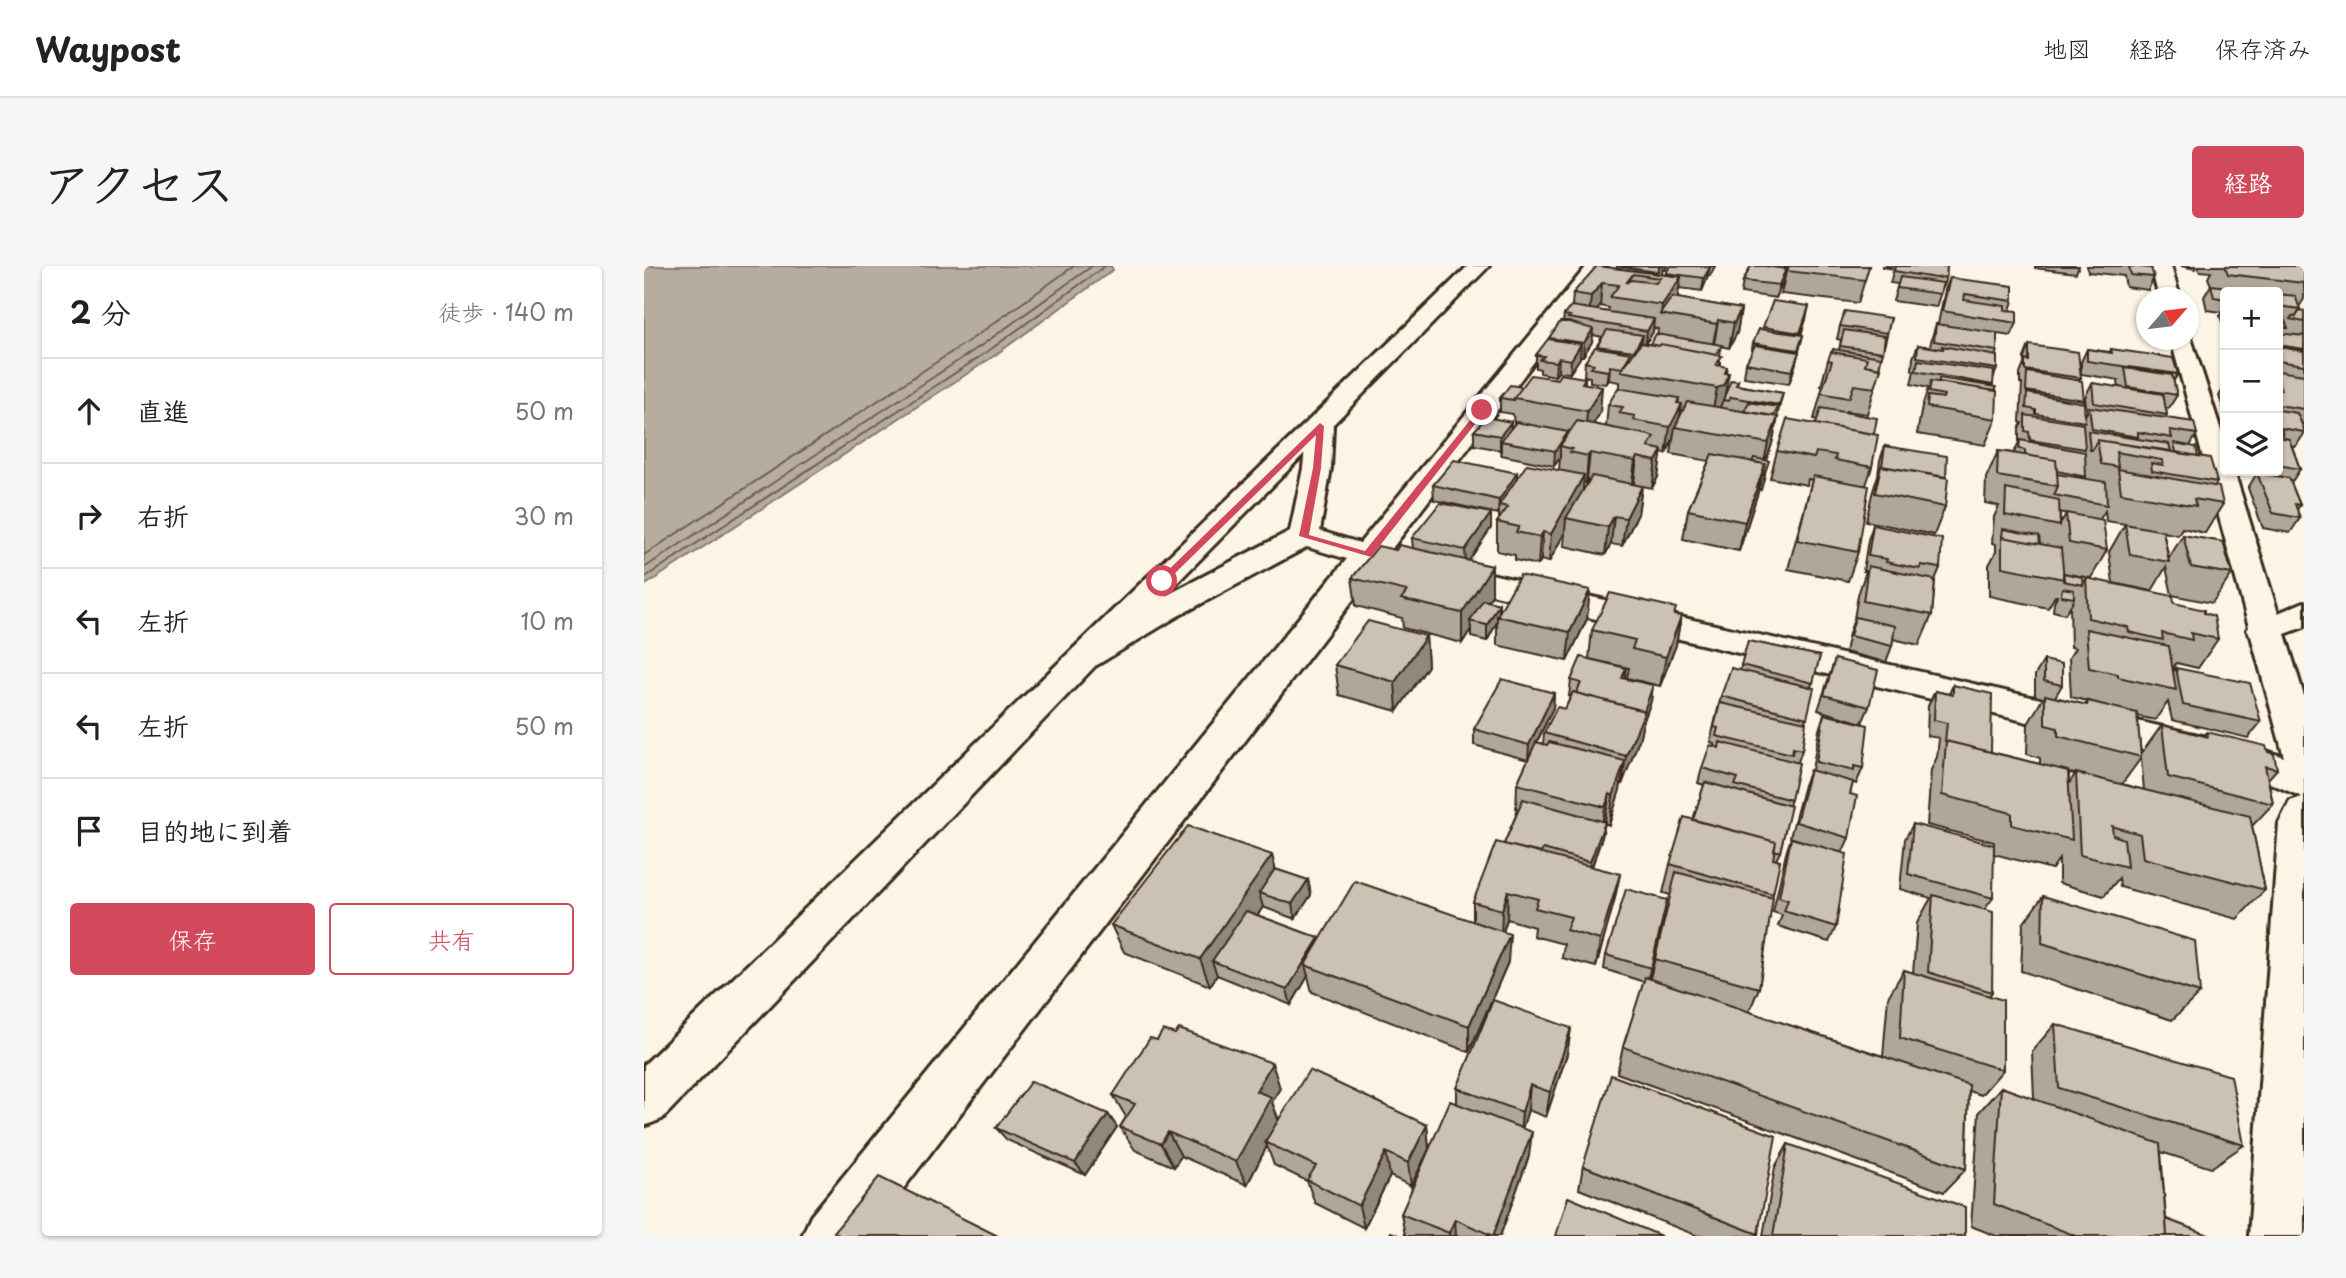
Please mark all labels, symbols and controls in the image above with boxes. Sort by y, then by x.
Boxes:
text: Waypost [35,23,181,73]
text: 地図 [2043,30,2091,66]
text: 経路 [2129,30,2177,66]
text: 保存済み [2215,30,2311,66]
text: アクセス [42,145,235,219]
button: 経路 [2192,146,2304,218]
north arrow [2136,287,2199,350]
map controls [2220,287,2283,476]
button: + [2220,287,2283,350]
text: 2 分 [70,289,131,334]
text: 徒歩 · 140 m [438,294,574,329]
button: − [2220,350,2283,413]
text: 直進 [137,391,189,430]
icon: ahead [70,392,108,430]
text: 50 m [514,393,574,428]
route end [1466,394,1497,425]
button: layers [2220,413,2283,476]
text: 右折 [137,496,189,535]
icon: right [70,497,108,535]
text: 30 m [513,498,574,533]
route start [1146,565,1177,596]
text: 左折 [137,601,189,640]
icon: left [70,602,108,640]
text: 10 m [520,603,574,638]
text: 左折 [137,706,189,745]
icon: left [70,707,108,745]
text: 50 m [514,708,574,743]
text: 目的地に到着 [137,811,293,850]
icon: arrive [70,812,108,850]
button: 保存 [70,903,315,975]
button: 共有 [329,903,574,975]

